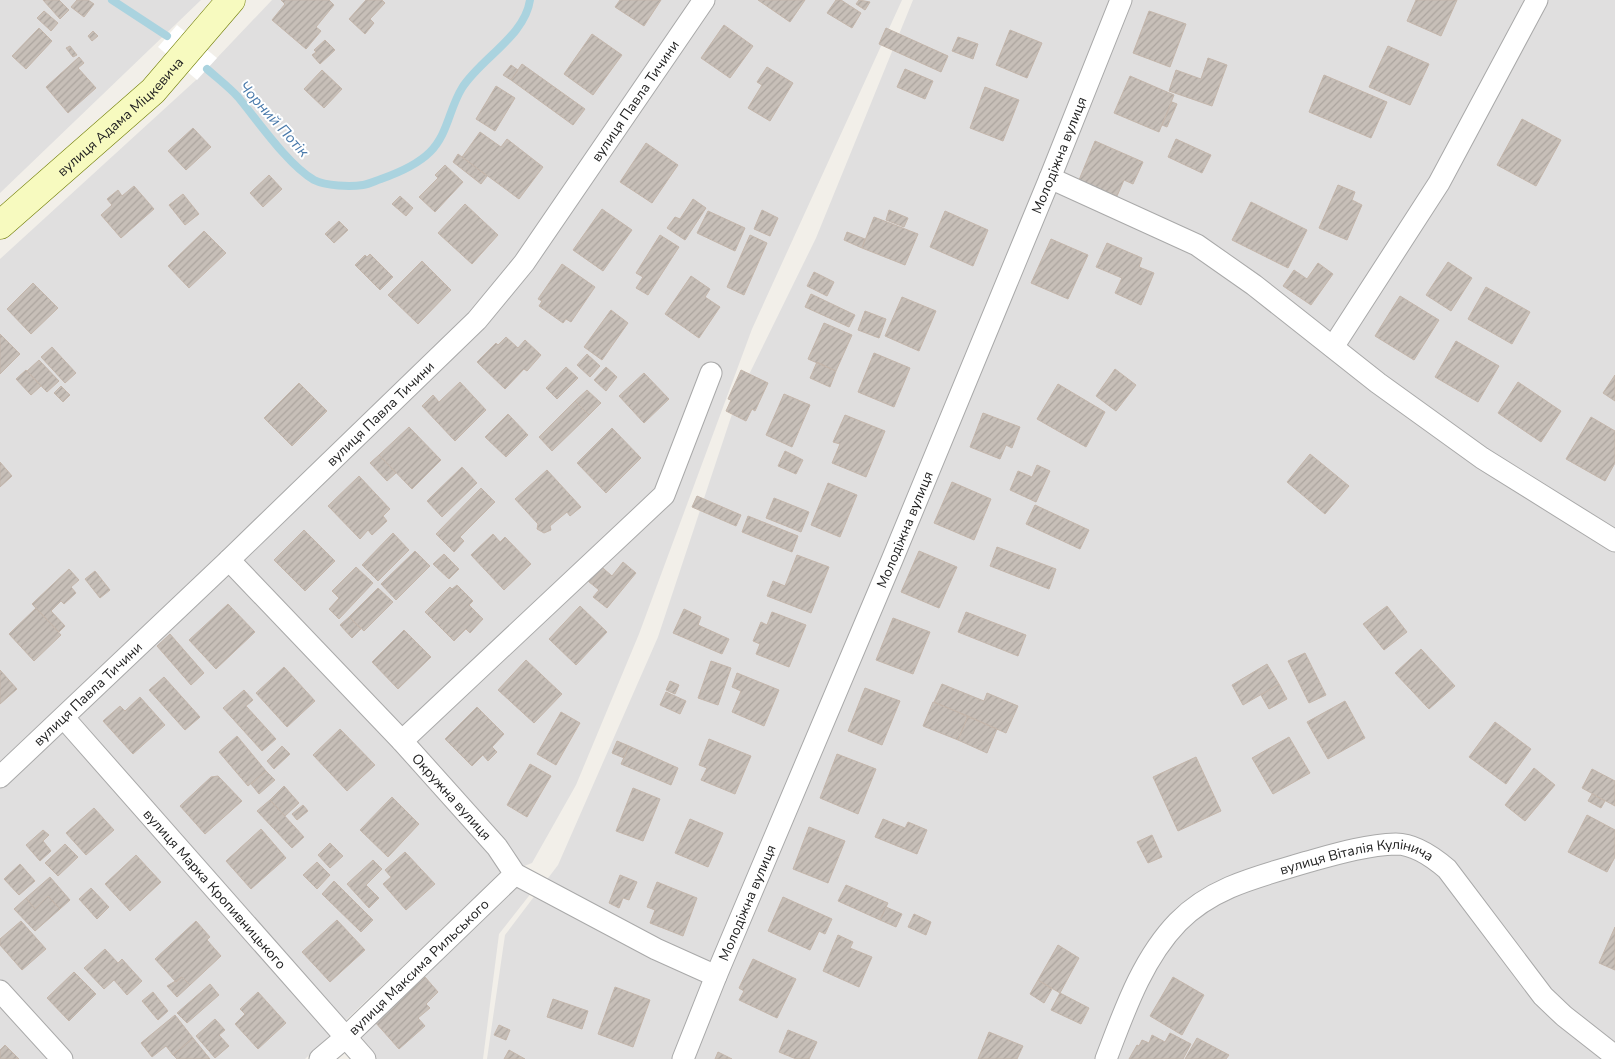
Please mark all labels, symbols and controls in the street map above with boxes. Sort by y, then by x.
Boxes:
street label: вулиця Павла Тичини [587,37,684,166]
street label: вулиця Адама Міцкевича [53,53,188,181]
water label: Чорний Потік [235,77,314,162]
street label: Молодіжна вулиця [1027,94,1091,217]
street label: вулиця Павла Тичини [323,357,439,471]
street label: Молодіжна вулиця [872,469,938,591]
street label: вулиця Павла Тичини [30,638,147,750]
street label: Окружна вулиця [407,749,495,845]
street label: вулиця Марка Кропивницького [139,805,290,973]
street label: вулиця Віталія Кулінича [1278,835,1437,880]
street label: Молодіжна вулиця [714,842,781,964]
street label: вулиця Максима Рильського [345,895,493,1040]

